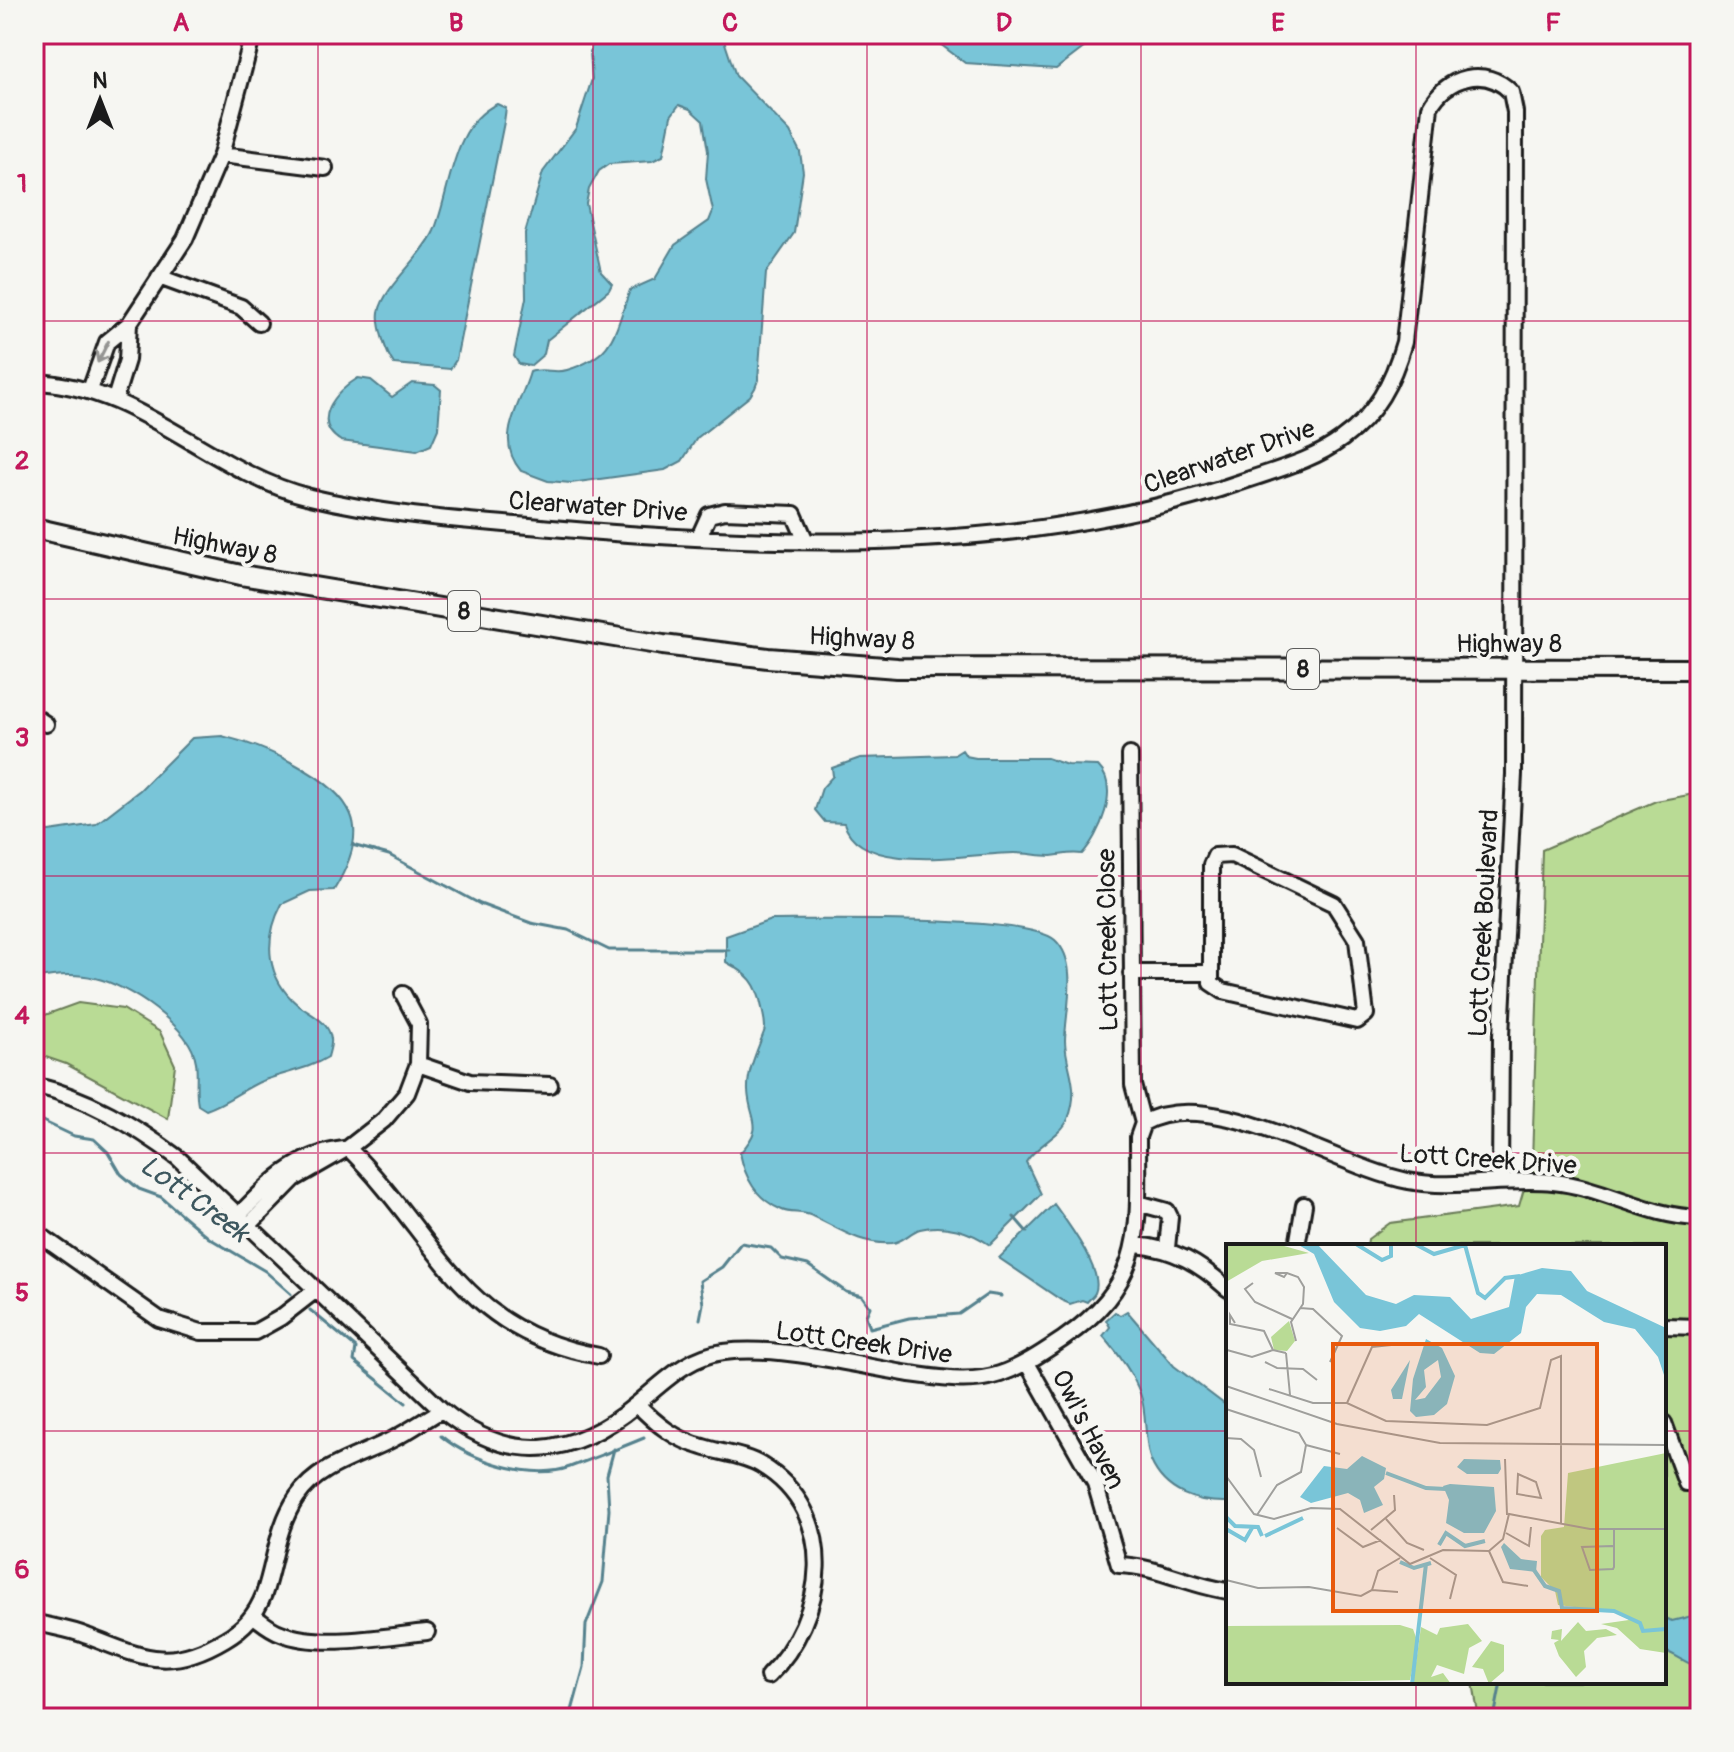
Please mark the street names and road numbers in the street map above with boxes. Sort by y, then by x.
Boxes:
street label: Clearwater Drive [1139,413,1319,501]
street label: Clearwater Drive [508,485,689,529]
street label: Highway 8 [170,520,280,572]
road number: 8 [448,591,480,631]
street label: Highway 8 [808,620,916,658]
street label: Highway 8 [1456,628,1562,660]
road number: 8 [1287,649,1319,689]
street label: Lott Creek Boulevard [1462,808,1506,1038]
street label: Lott Creek Close [1090,848,1126,1032]
street label: Lott Creek Drive [1398,1138,1578,1182]
street label: Lott Creek Drive [774,1315,954,1371]
street label: Owl's Haven [1044,1364,1132,1495]

